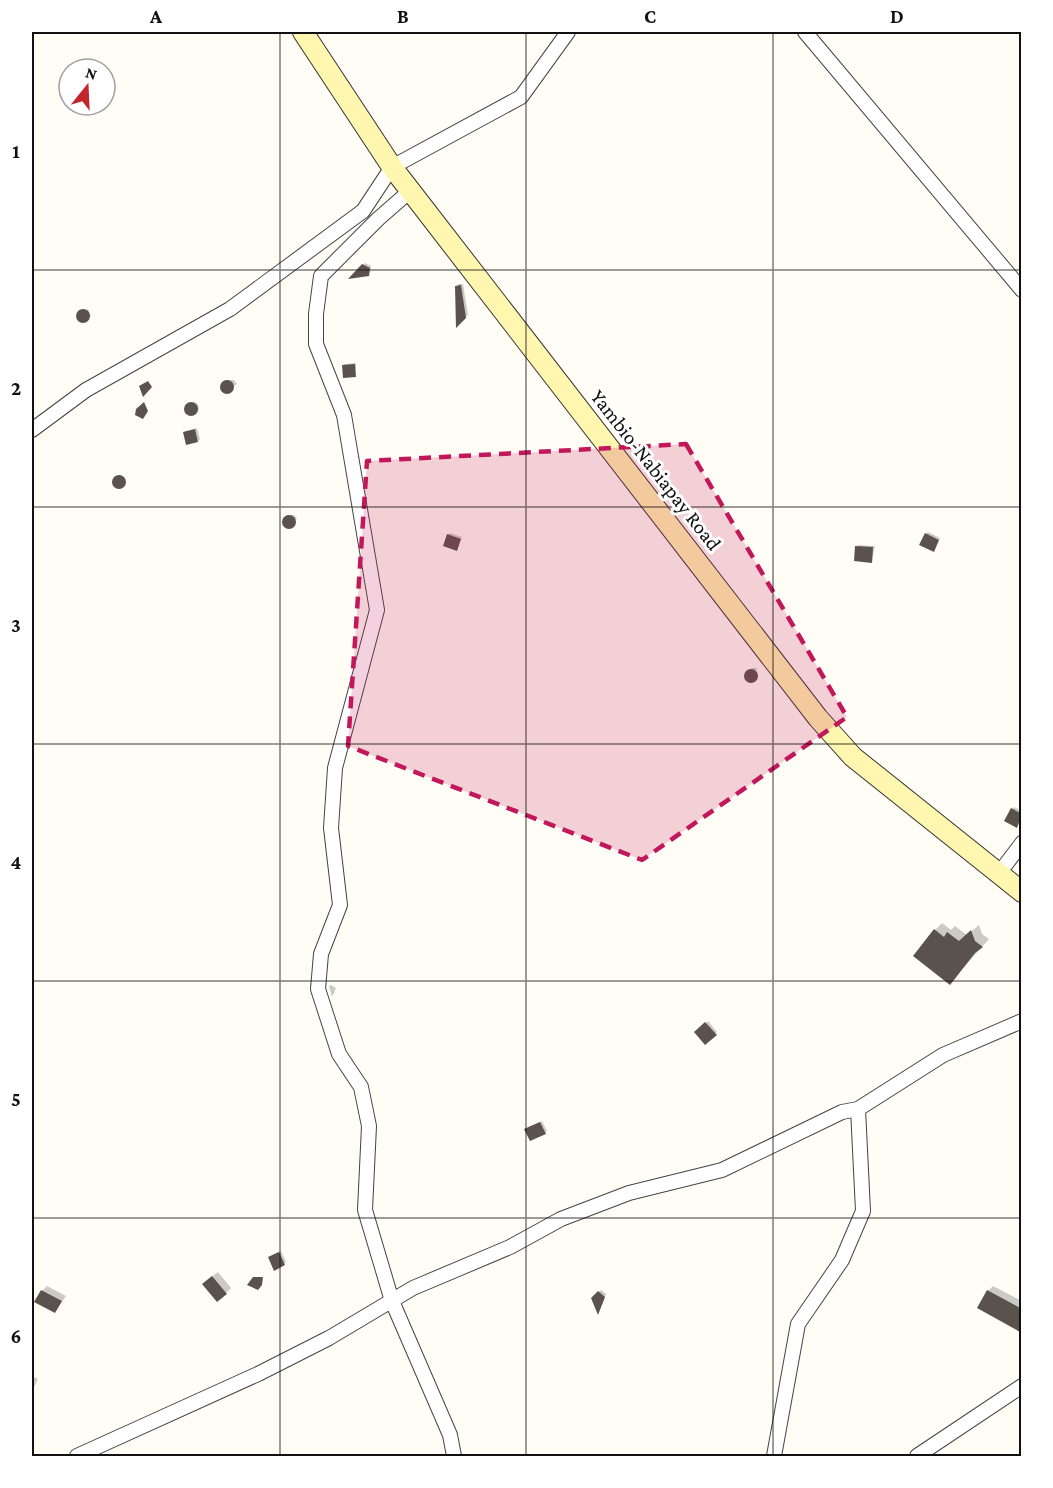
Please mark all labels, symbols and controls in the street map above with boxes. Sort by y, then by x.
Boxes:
text: A [149,5,163,27]
text: B [397,5,409,27]
text: C [644,5,656,27]
text: D [890,5,904,27]
north arrow [57,57,117,117]
text: N [84,63,99,83]
text: 1 [12,140,20,162]
text: 2 [11,377,21,399]
street label: Yambio-Nabiapay Road [586,385,726,555]
text: 3 [11,614,21,636]
text: 4 [11,851,22,873]
text: 5 [11,1088,21,1110]
text: 6 [11,1325,21,1347]

